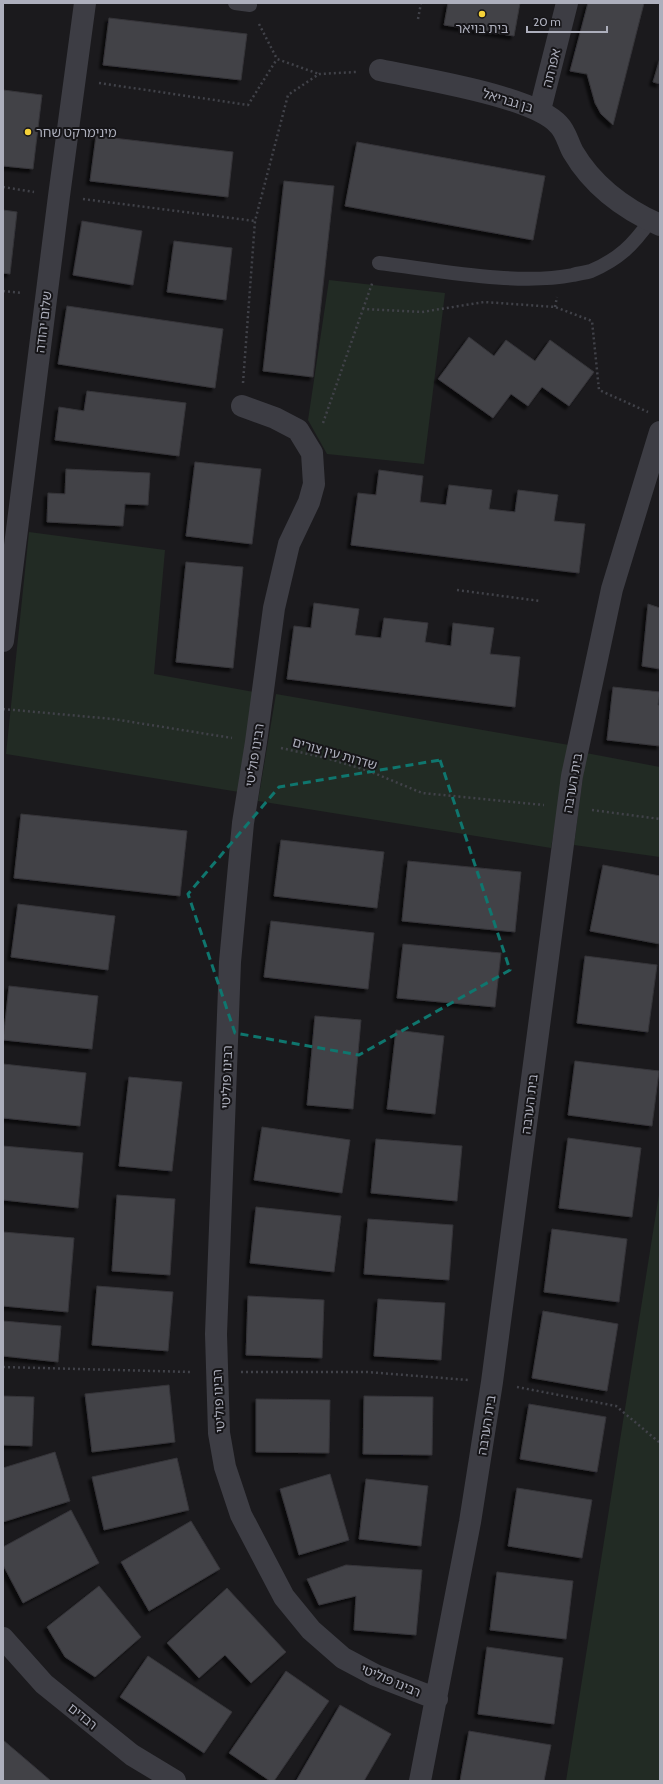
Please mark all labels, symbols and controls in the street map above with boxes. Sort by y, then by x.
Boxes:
scale bar [527,8,607,34]
marker: בית בויאר [477,9,487,19]
text: 20 m [533,14,561,29]
place label: בית בויאר [455,20,509,36]
street label: אפרתה [538,47,564,89]
street label: בן גבריאל [481,85,535,115]
place label: מינימרקט שחר [36,124,117,140]
marker: מינימרקט שחר [23,127,33,137]
street label: שלום יהודה [31,290,55,354]
street label: רבינו פוליטי [241,722,267,788]
street label: שדרות עין צורים [291,733,379,773]
street label: בית הערבה [559,752,585,814]
street label: רבינו פוליטי [217,1045,235,1109]
street label: בית הערבה [517,1073,541,1135]
street label: רבינו פוליטי [208,1369,228,1433]
street label: בית הערבה [473,1394,499,1456]
street label: רבינו פוליטי [359,1660,423,1700]
street label: רבדים [65,1699,101,1733]

